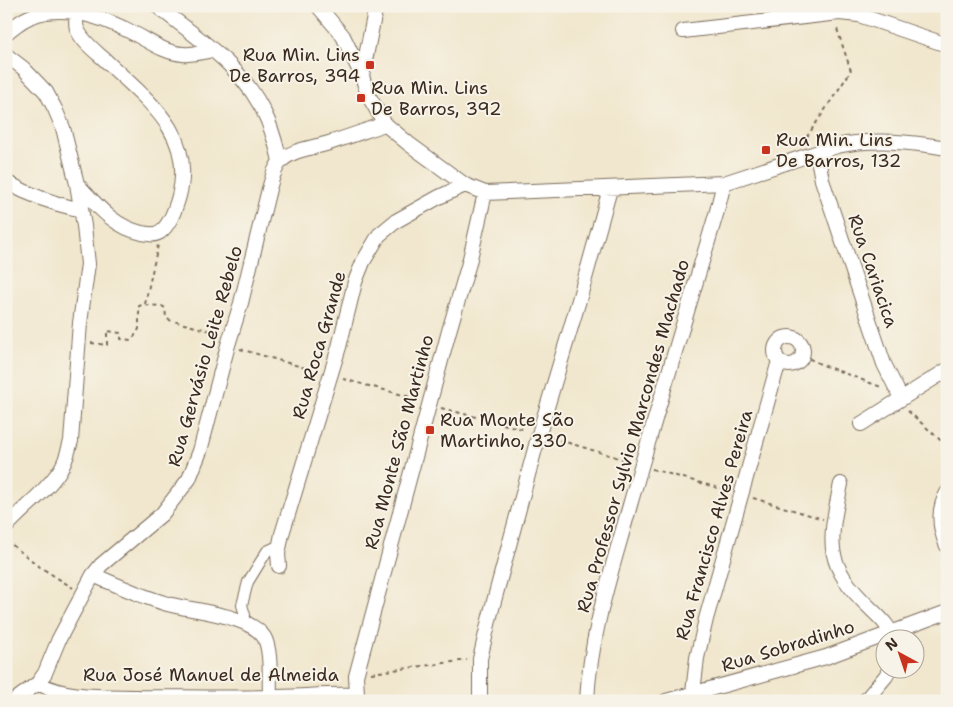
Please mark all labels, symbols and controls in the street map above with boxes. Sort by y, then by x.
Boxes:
place label: Rua Min. Lins De Barros, 394 [229,43,360,88]
marker: Rua Min. Lins De Barros, 394 [364,59,376,71]
place label: Rua Min. Lins De Barros, 392 [371,76,502,121]
marker: Rua Min. Lins De Barros, 392 [355,92,367,104]
place label: Rua Min. Lins De Barros, 132 [776,128,901,173]
marker: Rua Min. Lins De Barros, 132 [760,144,772,156]
street label: Rua Cariacica [842,211,904,331]
street label: Rua Gervásio Leite Rebelo [162,243,248,469]
street label: Rua Professor Sylvio Marcondes Machado [571,257,695,615]
street label: Rua Roca Grande [286,268,352,422]
street label: Rua Monte São Martinho [359,332,439,552]
street label: Rua Francisco Alves Pereira [670,407,758,643]
place label: Rua Monte São Martinho, 330 [440,408,574,453]
marker: Rua Monte São Martinho, 330 [424,424,436,436]
street label: Rua Sobradinho [719,614,857,678]
north arrow [876,630,926,680]
text: N [882,634,902,655]
street label: Rua José Manuel de Almeida [83,663,339,687]

